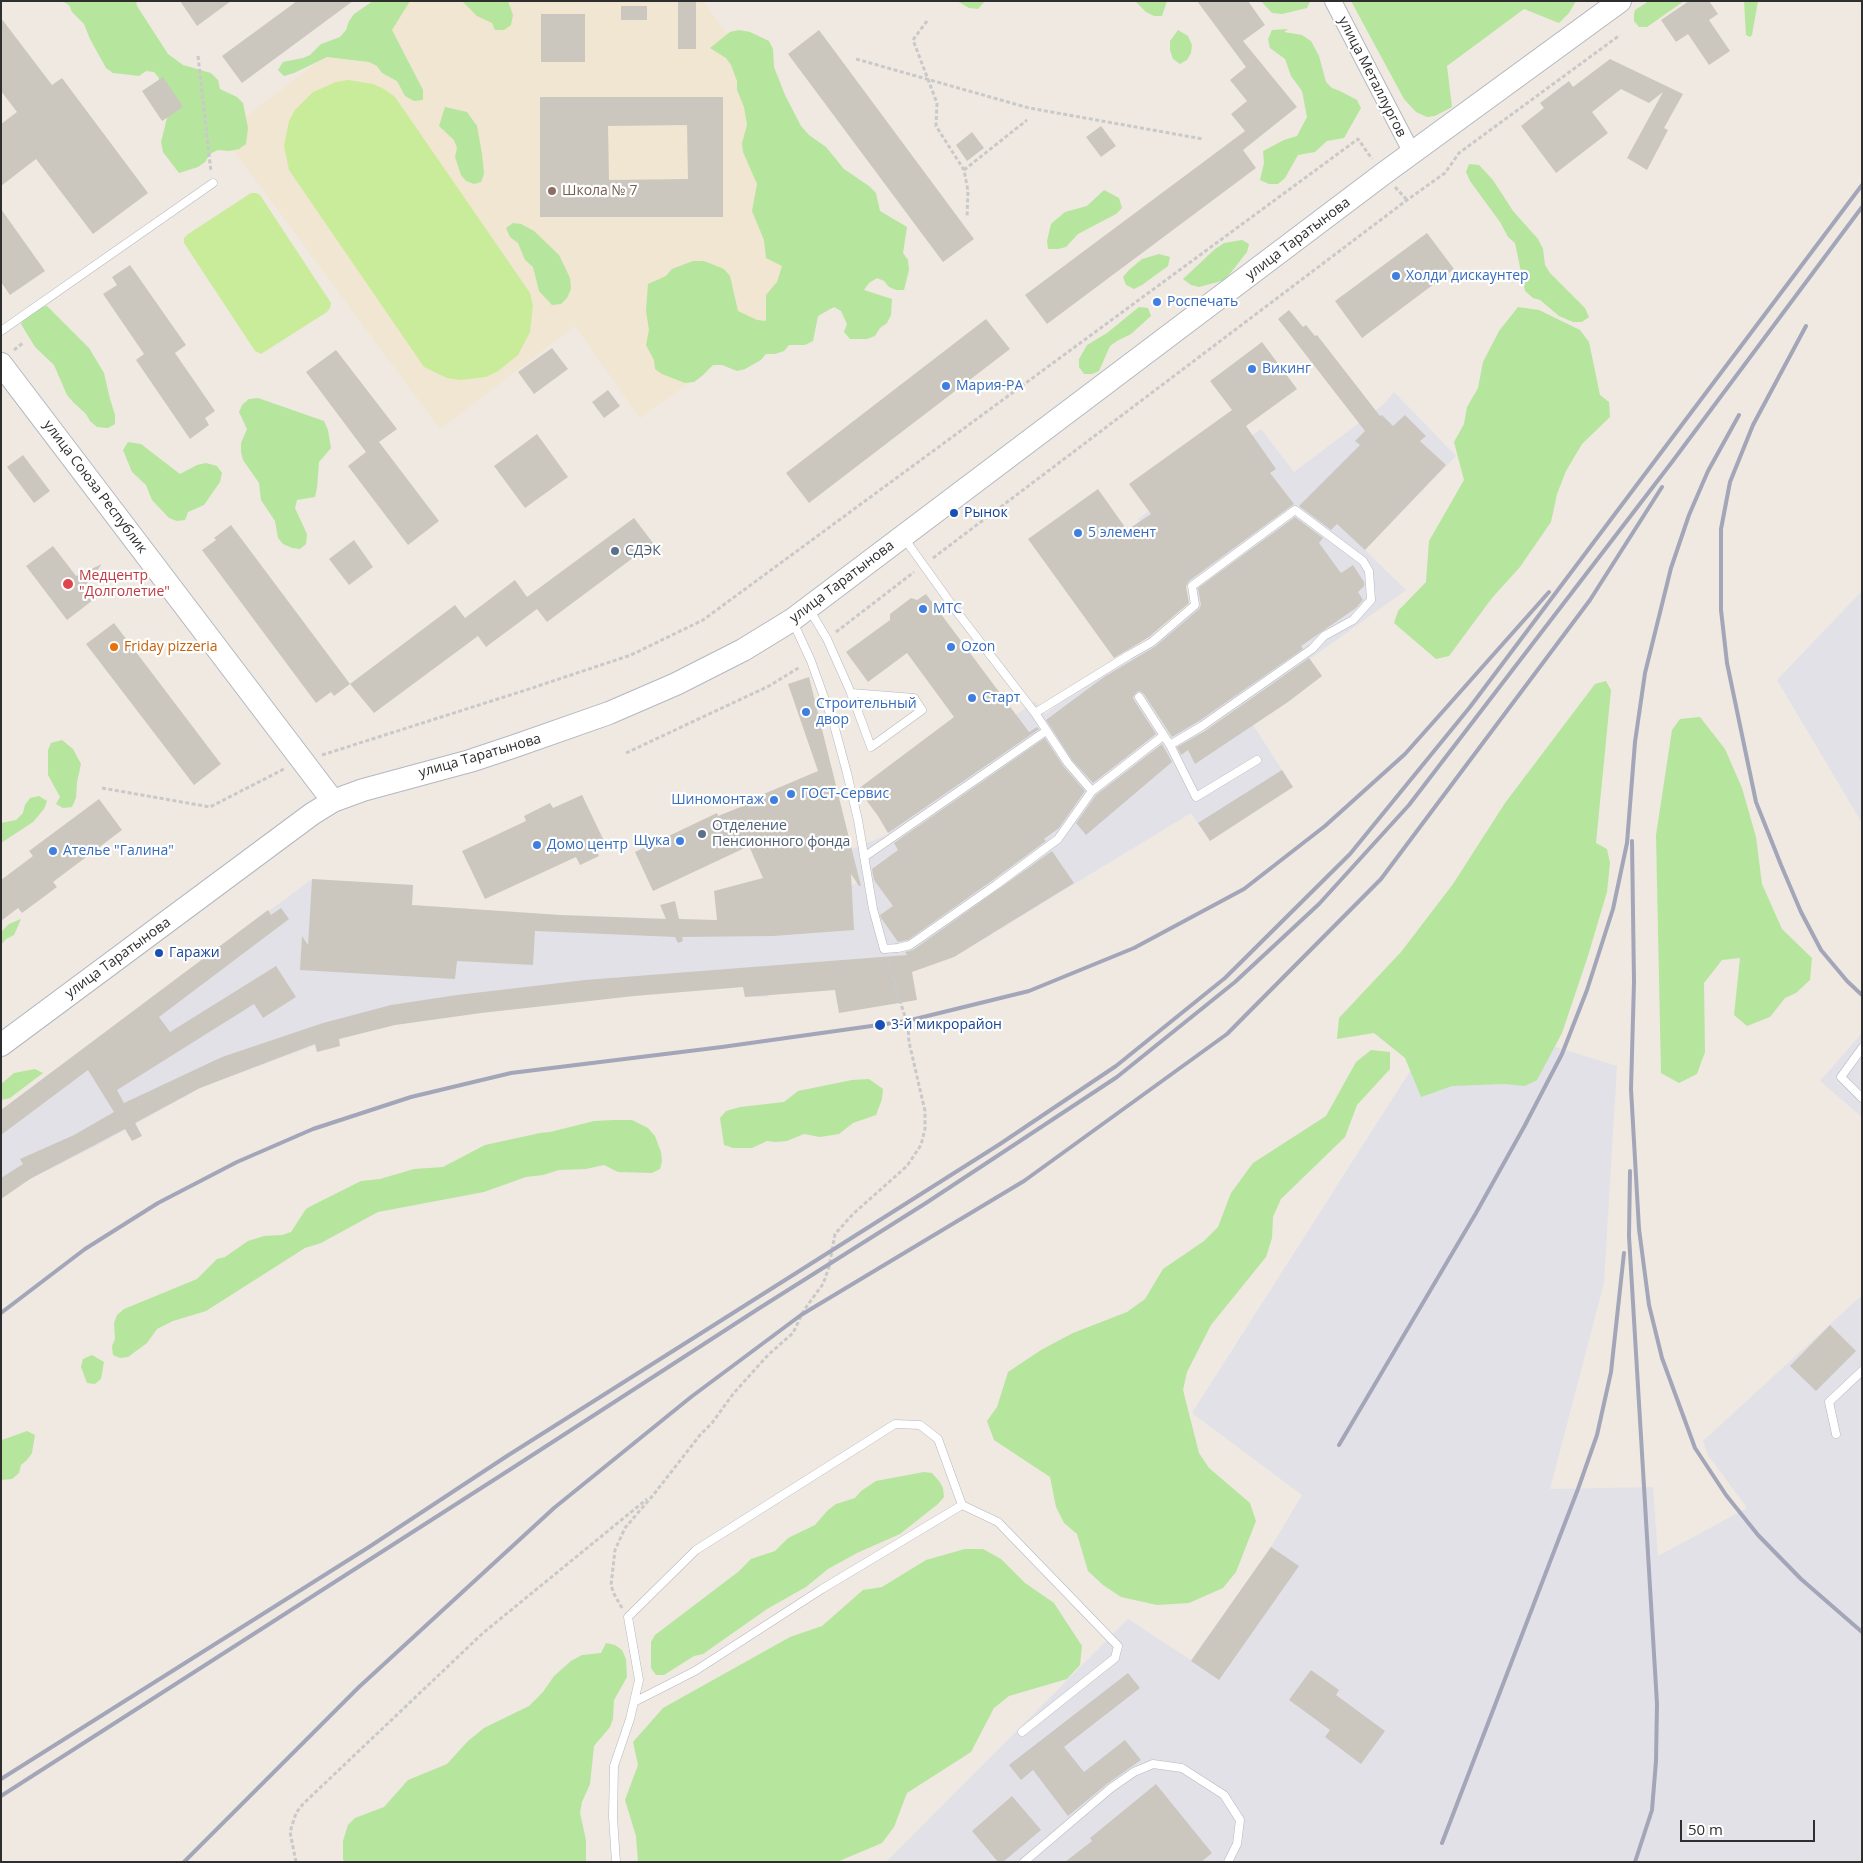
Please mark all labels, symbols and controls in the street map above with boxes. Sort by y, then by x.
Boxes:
street label: улица Металлургов [1334,14,1410,140]
place label: Школа № 7 [562,183,637,199]
marker: Школа № 7 [546,185,558,197]
street label: улица Таратынова [1242,194,1354,284]
place label: Холди дискаунтер [1406,268,1529,284]
marker: Холди дискаунтер [1390,270,1402,282]
place label: Роспечать [1167,294,1238,310]
marker: Роспечать [1151,296,1163,308]
place label: Викинг [1262,361,1311,377]
marker: Викинг [1246,363,1258,375]
place label: Мария-РА [956,378,1023,394]
marker: Мария-РА [940,380,952,392]
street label: улица Союза Республик [39,417,151,557]
place label: Рынок [964,505,1008,521]
marker: Рынок [948,507,960,519]
place label: 5 элемент [1088,525,1156,541]
marker: 5 элемент [1072,527,1084,539]
street label: улица Таратынова [786,537,898,627]
place label: СДЭК [625,543,661,559]
marker: СДЭК [609,545,621,557]
place label: Медцентр "Долголетие" [79,568,170,600]
marker: Медцентр "Долголетие" [61,577,75,591]
place label: МТС [933,601,962,617]
marker: МТС [917,603,929,615]
place label: Friday pizzeria [124,639,218,655]
place label: Ozon [961,639,995,655]
marker: Friday pizzeria [108,641,120,653]
marker: Ozon [945,641,957,653]
place label: Старт [982,690,1020,706]
marker: Старт [966,692,978,704]
place label: Строительный двор [816,696,917,729]
marker: Строительный двор [800,706,812,718]
street label: улица Таратынова [417,731,543,781]
place label: ГОСТ-Сервис [801,786,889,802]
marker: ГОСТ-Сервис [785,788,797,800]
place label: Шиномонтаж [671,792,764,808]
marker: Шиномонтаж [768,794,780,806]
place label: Отделение Пенсионного фонда [712,818,850,850]
marker: Отделение Пенсионного фонда [696,828,708,840]
place label: Щука [633,833,670,849]
marker: Щука [674,835,686,847]
place label: Домо центр [547,837,628,853]
marker: Домо центр [531,839,543,851]
place label: Ателье "Галина" [63,843,174,859]
marker: Ателье "Галина" [47,845,59,857]
street label: улица Таратынова [62,914,174,1002]
place label: Гаражи [169,945,220,961]
marker: Гаражи [153,947,165,959]
place label: 3-й микрорайон [891,1017,1002,1033]
marker: 3-й микрорайон [873,1018,887,1032]
scale bar [1683,1810,1818,1842]
text: 50 m [1688,1819,1723,1839]

